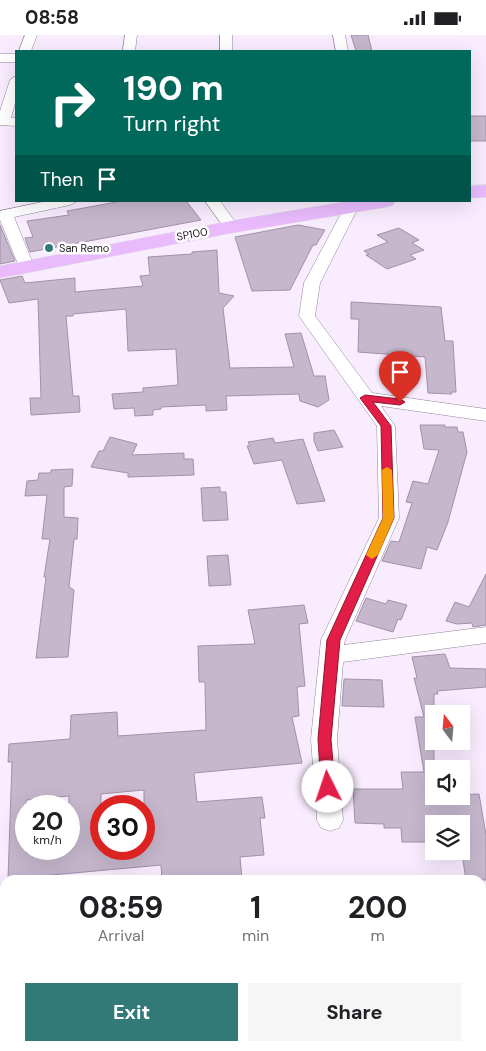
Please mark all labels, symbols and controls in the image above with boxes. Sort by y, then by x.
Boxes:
text: 08:58 [25,5,79,30]
text: 190 m [123,65,224,111]
icon: right [40,70,105,135]
text: Turn right [123,109,220,138]
icon: arrive [93,165,121,193]
text: Then [40,167,83,192]
street label: SP100 [175,224,209,244]
place label: San Remo [59,241,109,255]
marker: San Remo [43,242,55,254]
pin [379,351,421,402]
icon: arrive [386,358,414,386]
north arrow [425,705,470,750]
map controls [425,705,470,860]
position arrow [301,760,353,812]
button: sound [425,760,470,805]
speed limit sign: 30 [90,795,155,860]
text: 20 [32,805,63,838]
button: layers [425,815,470,860]
text: km/h [33,832,62,848]
text: 08:59 [79,888,163,927]
text: 1 [250,888,261,927]
text: 200 [348,888,407,927]
text: Arrival [98,925,144,946]
text: min [242,925,269,946]
text: m [370,925,385,946]
button: Exit [25,983,238,1041]
button: Share [248,983,461,1041]

